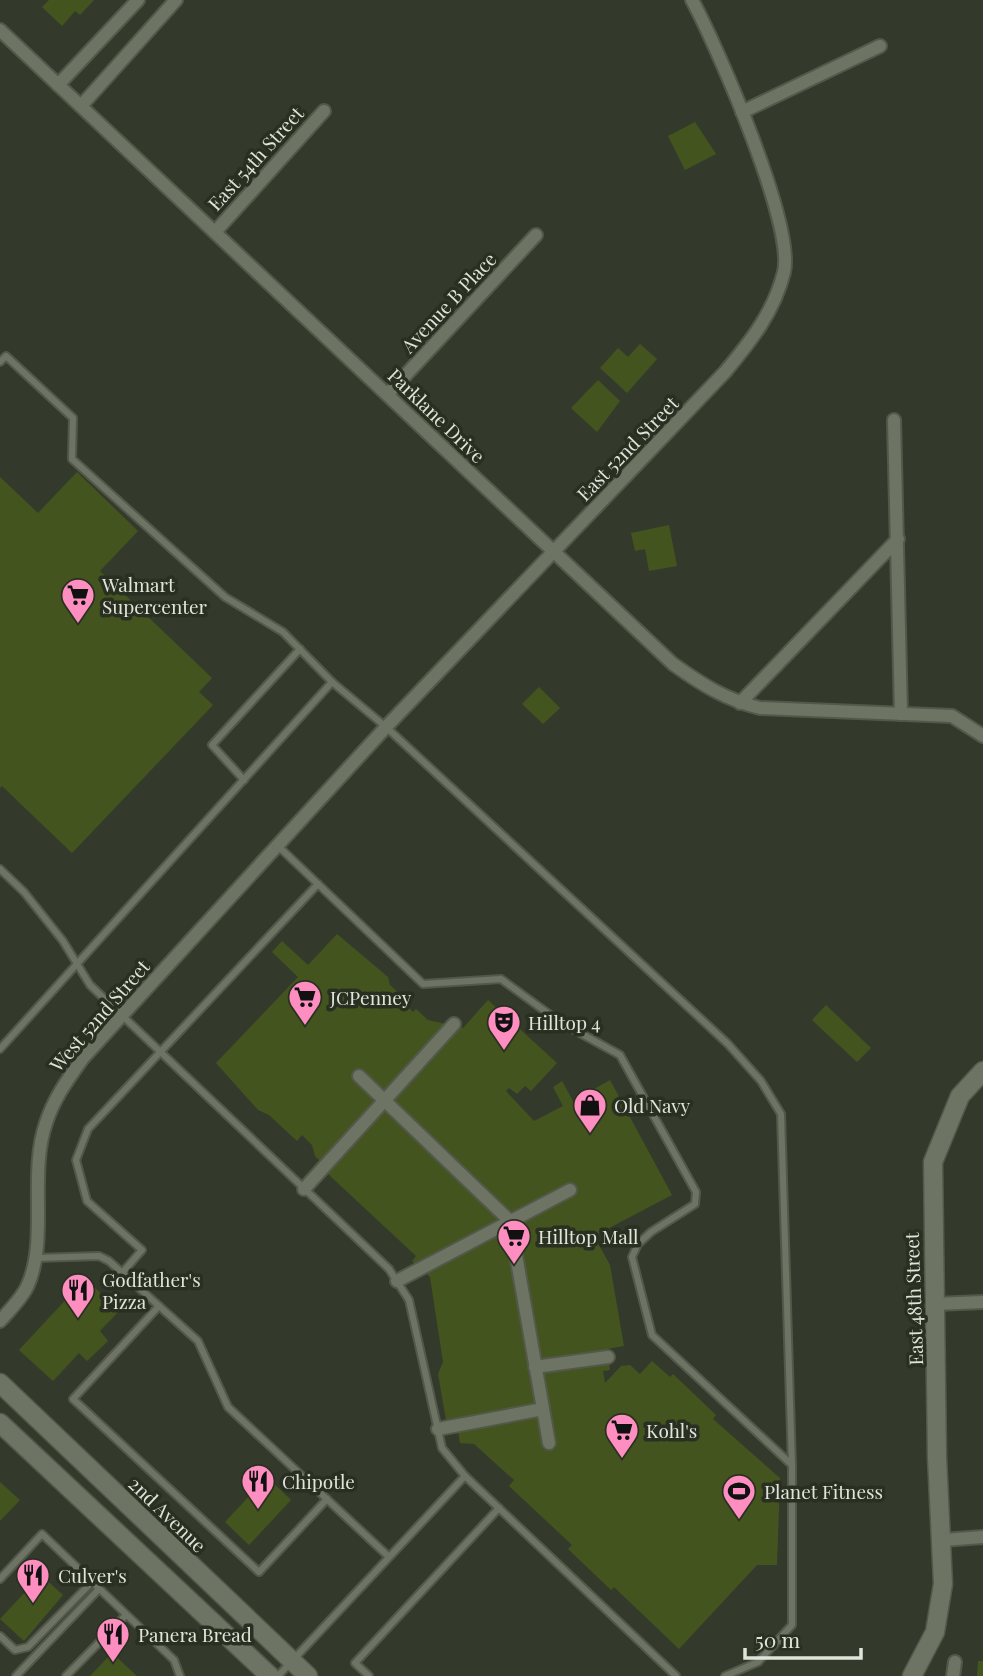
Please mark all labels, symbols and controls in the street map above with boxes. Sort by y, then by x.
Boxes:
street label: East 54th Street [201,100,309,216]
street label: Avenue B Place [394,246,501,359]
street label: Parklane Drive [383,362,491,468]
street label: East 52nd Street [570,390,684,506]
place label: Walmart Supercenter [101,571,208,619]
supermarket icon: Walmart Supercenter [59,576,97,625]
street label: West 52nd Street [43,953,155,1077]
supermarket icon: JCPenney [286,978,324,1027]
place label: JCPenney [329,984,412,1010]
theatre icon: Hilltop 4 [485,1003,523,1052]
place label: Hilltop 4 [528,1009,601,1035]
shop icon: Old Navy [571,1086,609,1135]
place label: Old Navy [614,1092,691,1118]
supermarket icon: Hilltop Mall [495,1217,533,1266]
place label: Hilltop Mall [538,1223,639,1249]
street label: East 48th Street [898,1232,928,1366]
place label: Godfather's Pizza [102,1266,201,1314]
restaurant icon: Godfather's Pizza [59,1271,97,1320]
supermarket icon: Kohl's [603,1411,641,1460]
place label: Kohl's [646,1417,697,1443]
restaurant icon: Chipotle [239,1462,277,1511]
place label: Chipotle [282,1468,355,1494]
street label: 2nd Avenue [124,1471,212,1557]
sports icon: Planet Fitness [720,1472,758,1521]
place label: Planet Fitness [764,1478,883,1504]
restaurant icon: Culver's [14,1556,52,1605]
place label: Culver's [58,1562,127,1588]
restaurant icon: Panera Bread [94,1615,132,1664]
scale bar [745,1616,860,1660]
place label: Panera Bread [138,1621,252,1647]
text: 50 m [755,1625,801,1653]

